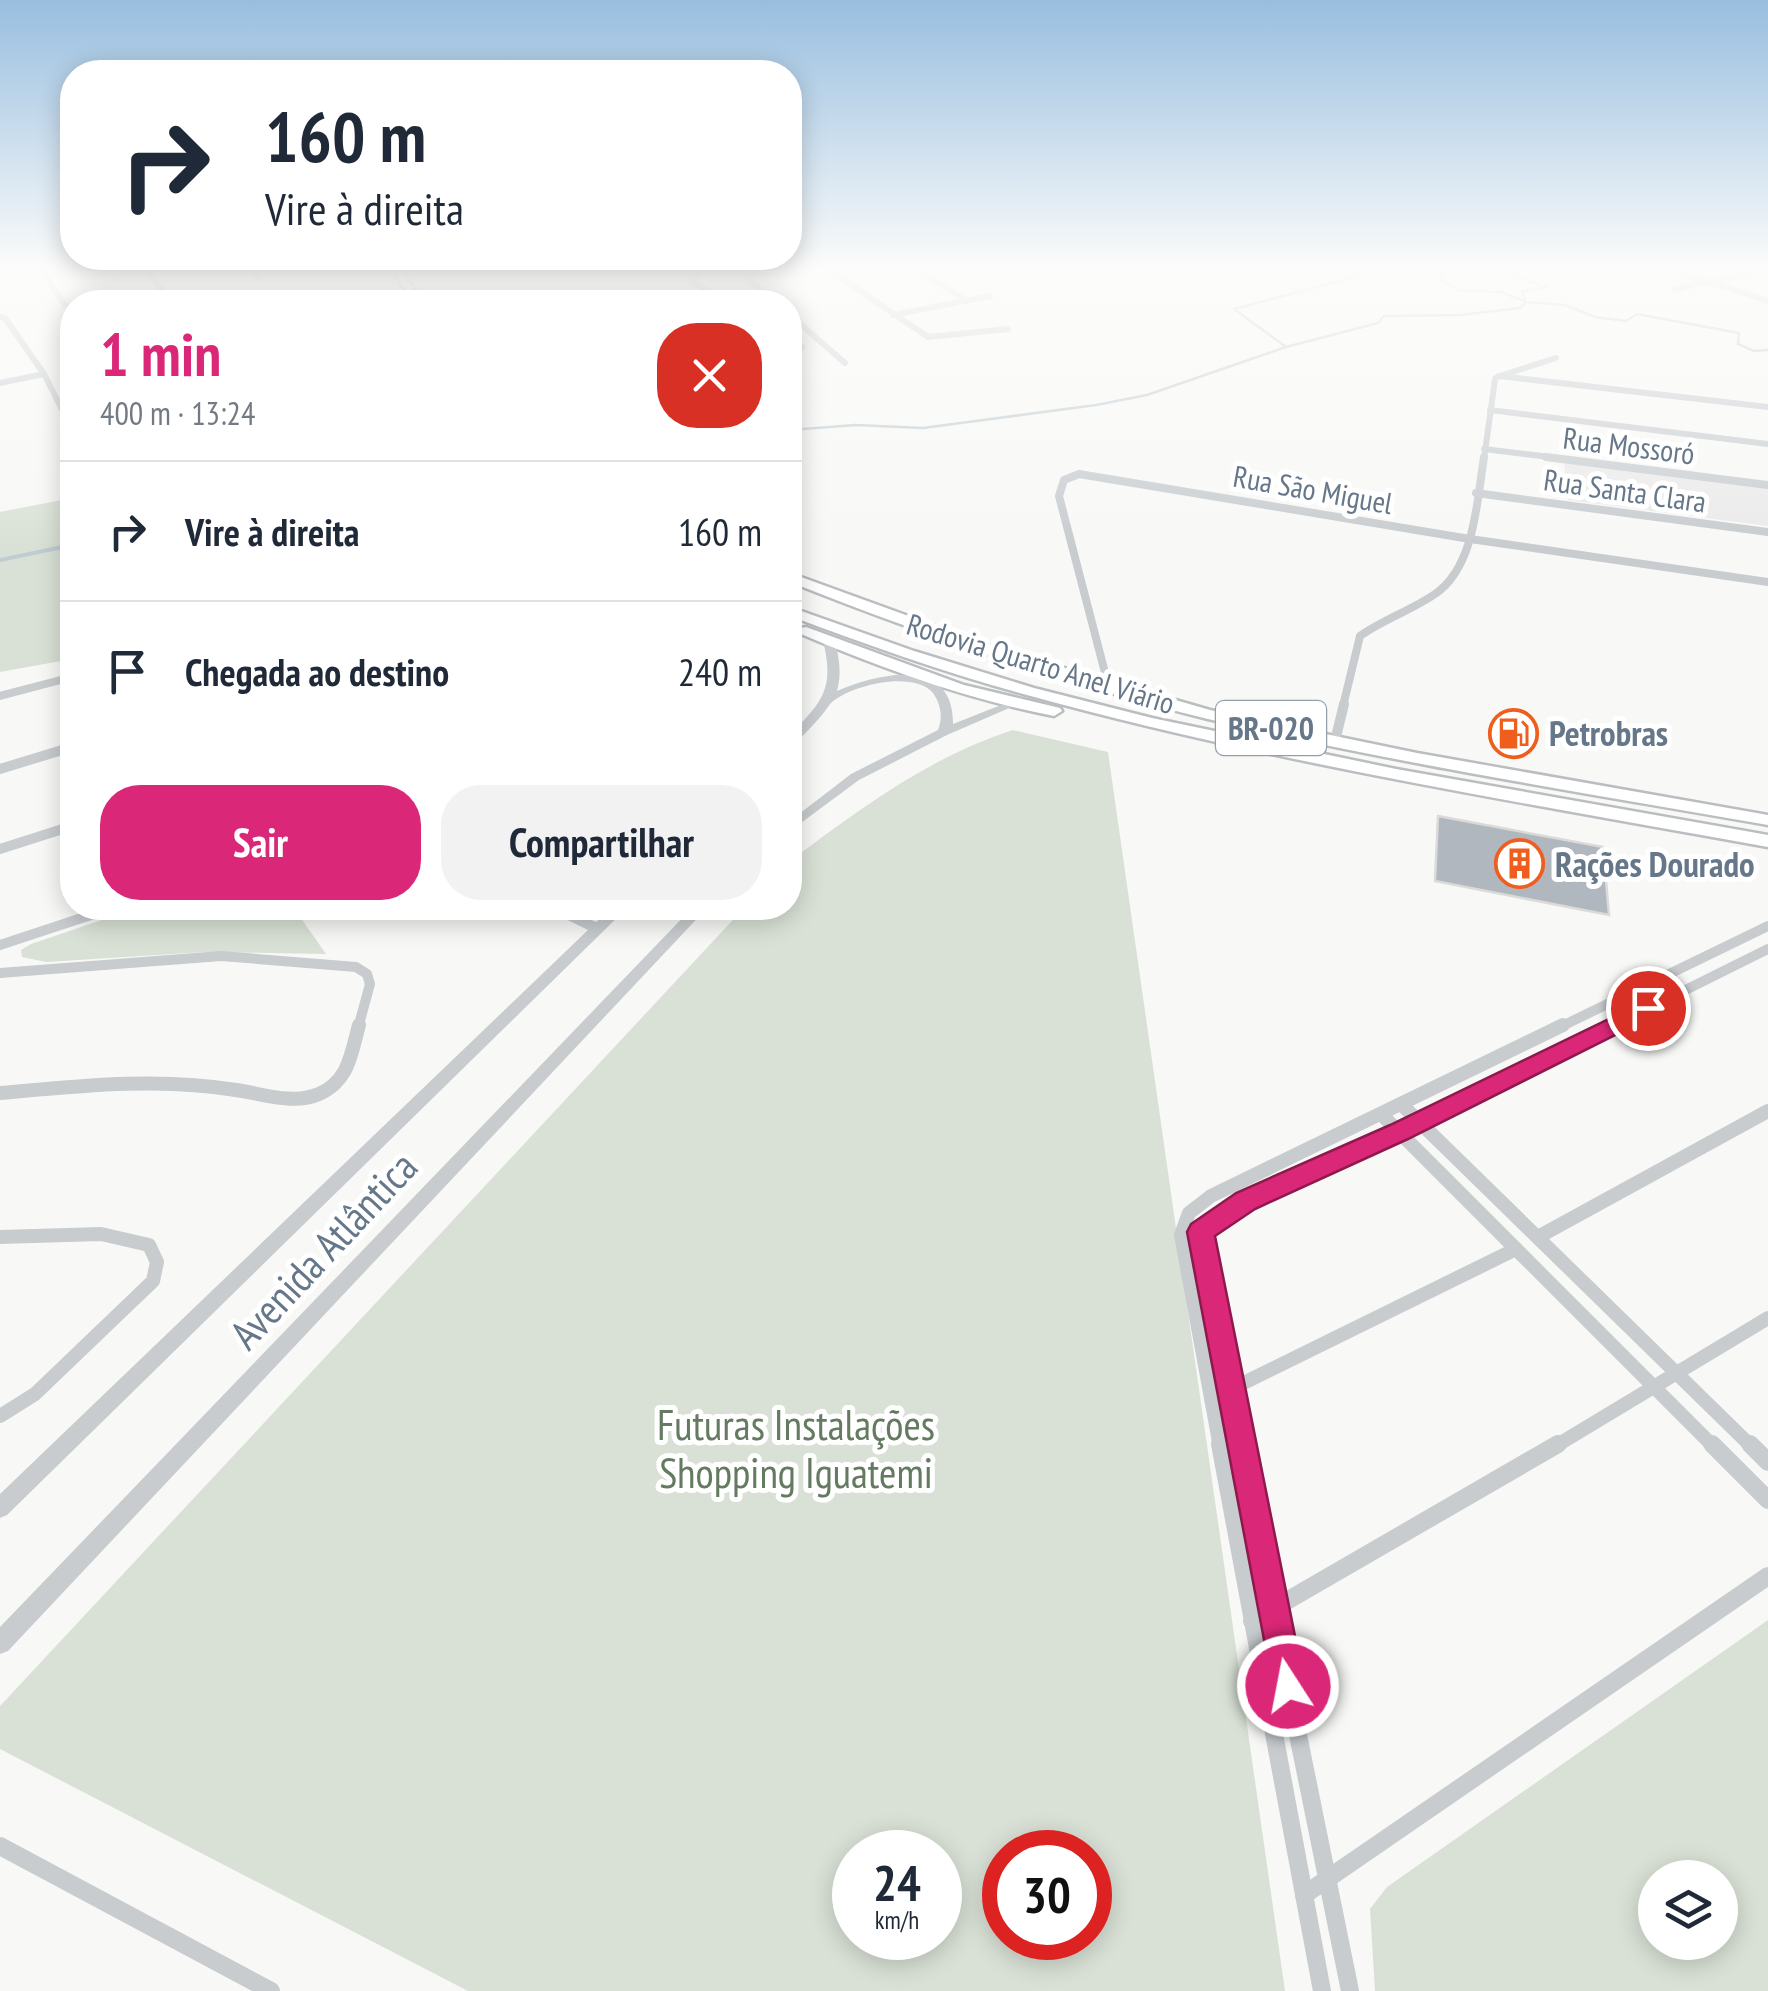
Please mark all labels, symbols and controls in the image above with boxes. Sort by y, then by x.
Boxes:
text: 160 m [265,91,426,181]
icon: right [100,100,230,230]
text: Vire à direita [265,179,464,237]
text: 1 min [100,315,221,393]
button: close [657,323,762,428]
text: 400 m · 13:24 [100,392,255,434]
street label: Rua Mossoró [1561,418,1697,472]
street label: Rua São Miguel [1230,456,1396,522]
street label: Rua Santa Clara [1541,459,1709,521]
icon: right [100,504,155,559]
text: Vire à direita [185,507,360,556]
text: 160 m [678,507,762,556]
street label: Rodovia Quarto Anel Viário [902,604,1180,722]
icon: arrive [100,644,155,699]
text: Chegada ao destino [185,647,449,696]
text: 240 m [678,647,762,696]
road number: BR-020 [1216,701,1326,755]
fuel station icon: Petrobras [1488,707,1540,759]
place label: Petrobras [1549,710,1668,756]
button: Sair [100,785,421,900]
button: Compartilhar [441,785,762,900]
building icon: Rações Dourado [1494,838,1546,890]
place label: Rações Dourado [1555,841,1755,887]
pin [1606,966,1691,1051]
icon: arrive [1621,981,1676,1036]
street label: Avenida Atlântica [217,1140,429,1360]
park label: Futuras Instalações Shopping Iguatemi [657,1397,935,1500]
position arrow [1236,1634,1340,1738]
speed limit sign: 30 [982,1830,1112,1960]
text: 24 [873,1850,921,1915]
map controls [1638,1860,1738,1960]
button: layers [1638,1860,1738,1960]
text: km/h [875,1904,919,1936]

